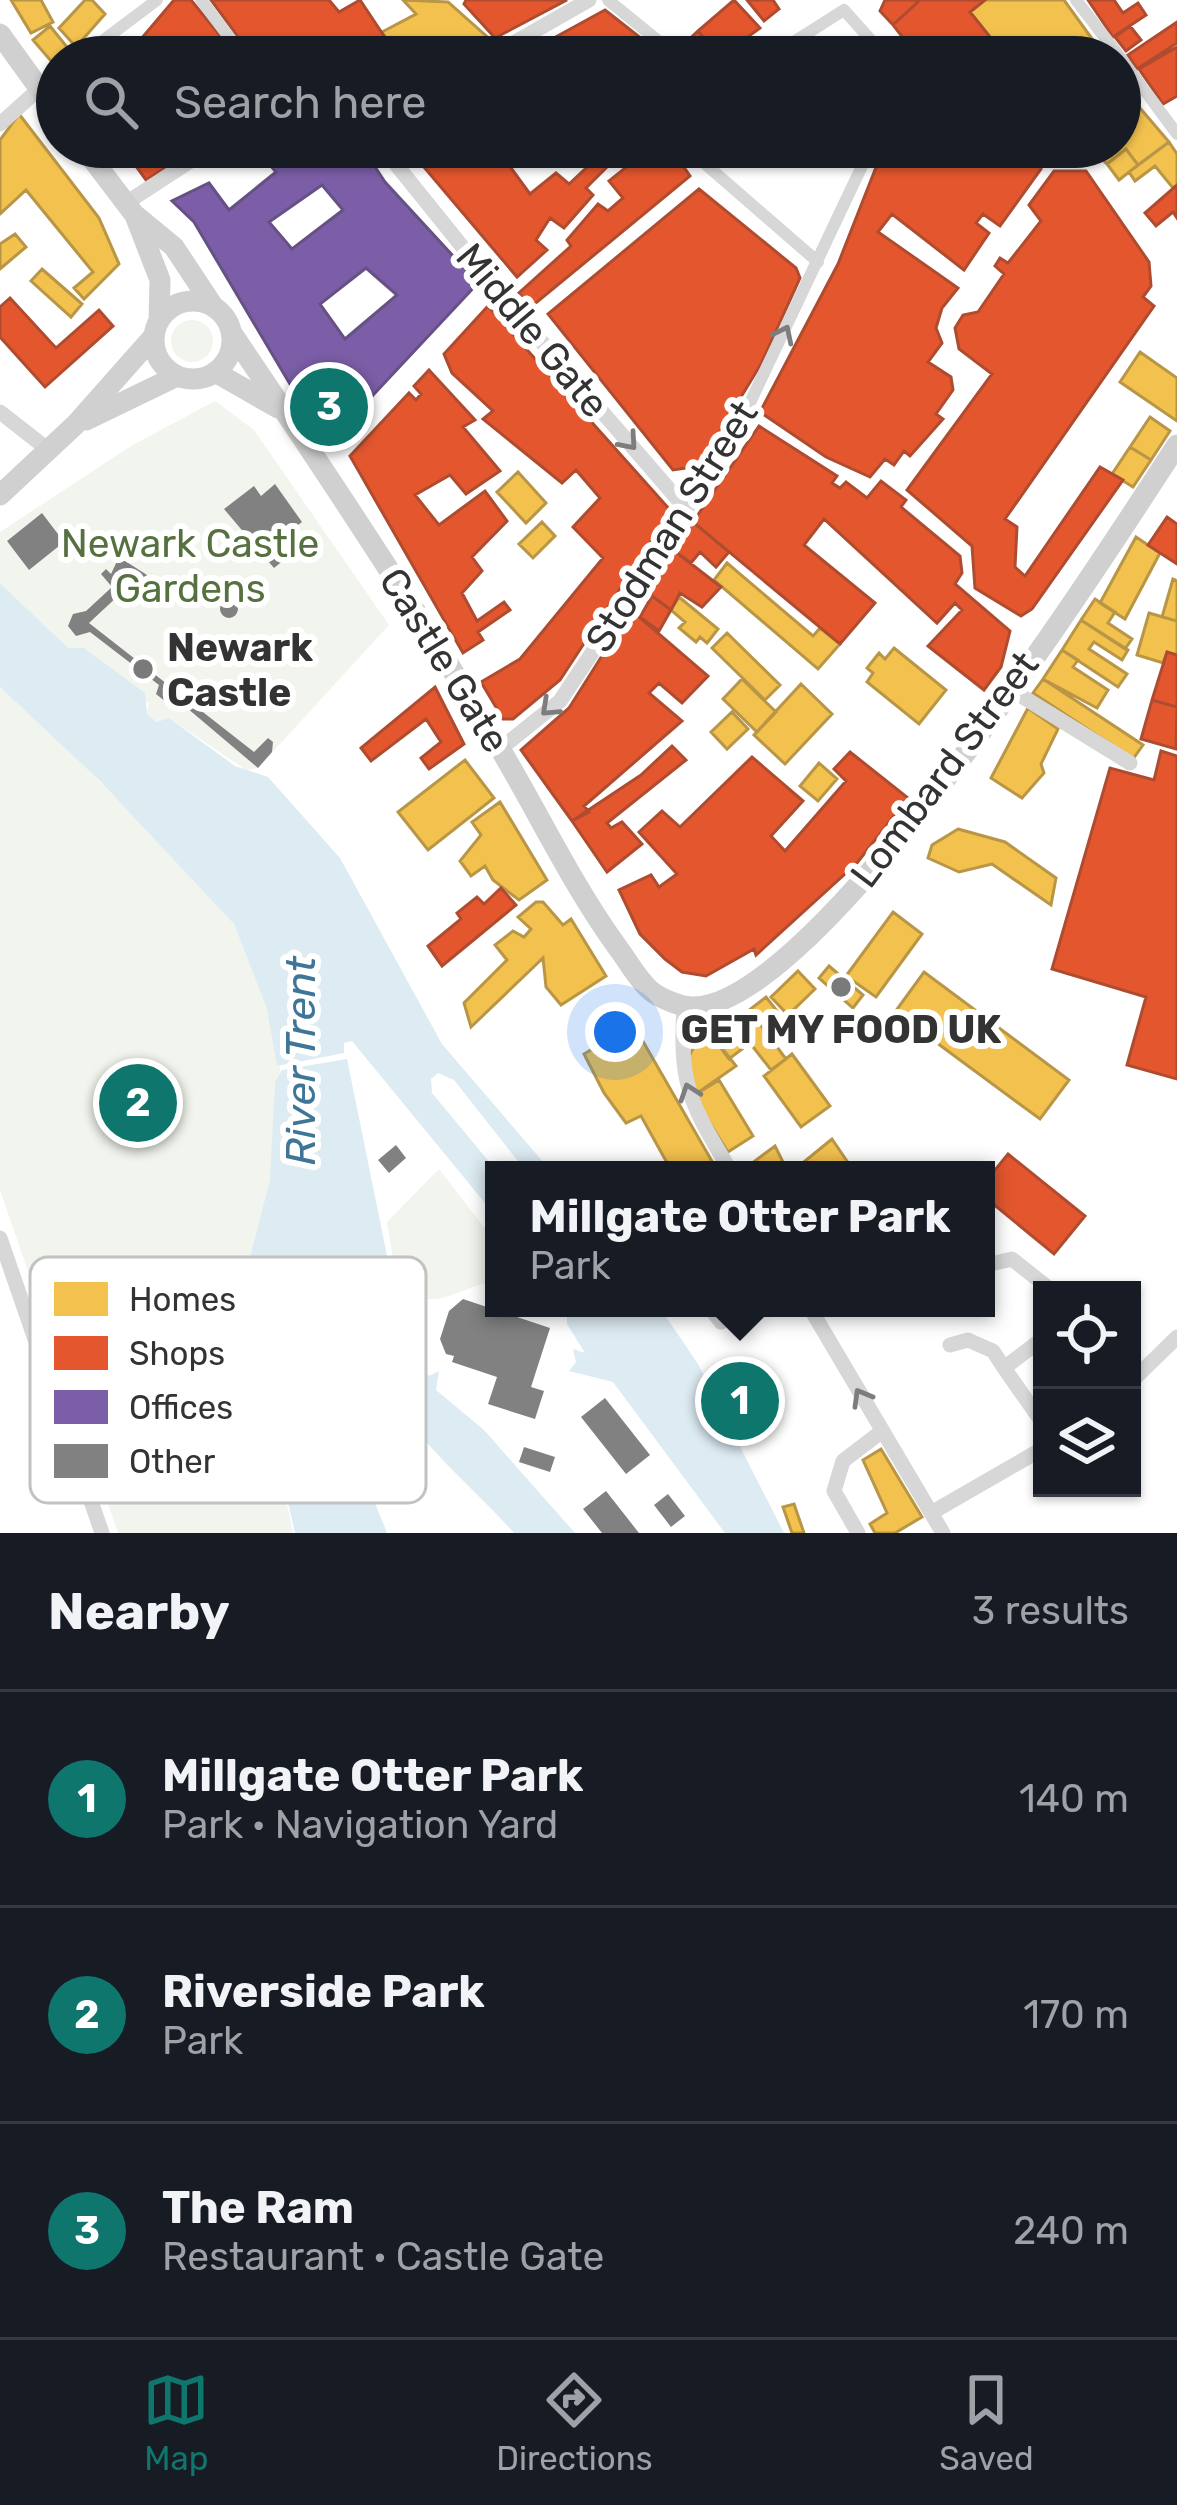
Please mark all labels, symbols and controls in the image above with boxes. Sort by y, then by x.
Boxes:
search box [36,36,1141,168]
icon: search [78,69,144,135]
text: Search here [174,76,426,129]
street label: Middle Gate [446,234,618,427]
one-way arrow [770,324,793,346]
pin: 3 [290,362,368,452]
street label: Stodman Street [576,393,767,661]
one-way arrow [615,428,636,450]
park label: Newark Castle Gardens [61,521,319,612]
street label: Castle Gate [369,560,519,761]
place label: Newark Castle [167,625,313,716]
street label: Lombard Street [841,643,1048,897]
marker: Newark Castle [130,656,156,682]
one-way arrow [541,694,562,715]
water label: River Trent [276,955,326,1166]
marker: GET MY FOOD UK [828,974,854,1000]
your location [585,1002,645,1062]
place label: GET MY FOOD UK [681,1007,1002,1053]
pin: 2 [99,1058,177,1148]
one-way arrow [679,1083,703,1104]
popup [485,1161,995,1317]
text: Millgate Otter Park [529,1190,951,1243]
text: Park [529,1243,611,1289]
legend [30,1257,426,1503]
text: Homes [129,1280,236,1319]
map controls [1033,1281,1141,1497]
button: locate [1033,1281,1141,1389]
text: Shops [129,1334,225,1373]
pin: 1 [701,1356,779,1446]
text: Offices [129,1388,233,1427]
one-way arrow [852,1388,875,1410]
button: layers [1033,1389,1141,1497]
text: Other [129,1442,216,1481]
text: Nearby [48,1581,230,1642]
text: 3 results [972,1588,1129,1634]
text: Millgate Otter Park [162,1749,583,1802]
text: 1 [77,1776,97,1822]
text: 140 m [1019,1776,1129,1822]
text: Park · Navigation Yard [162,1802,558,1848]
text: Riverside Park [162,1965,485,2018]
text: 2 [74,1992,100,2038]
text: 170 m [1023,1992,1129,2038]
text: Park [162,2018,243,2064]
text: The Ram [162,2181,354,2234]
text: 3 [74,2208,100,2254]
text: 240 m [1013,2208,1129,2254]
text: Restaurant · Castle Gate [162,2234,604,2280]
tab: Map [143,2367,209,2478]
tab: Directions [496,2367,653,2478]
tab: Saved [939,2367,1034,2478]

